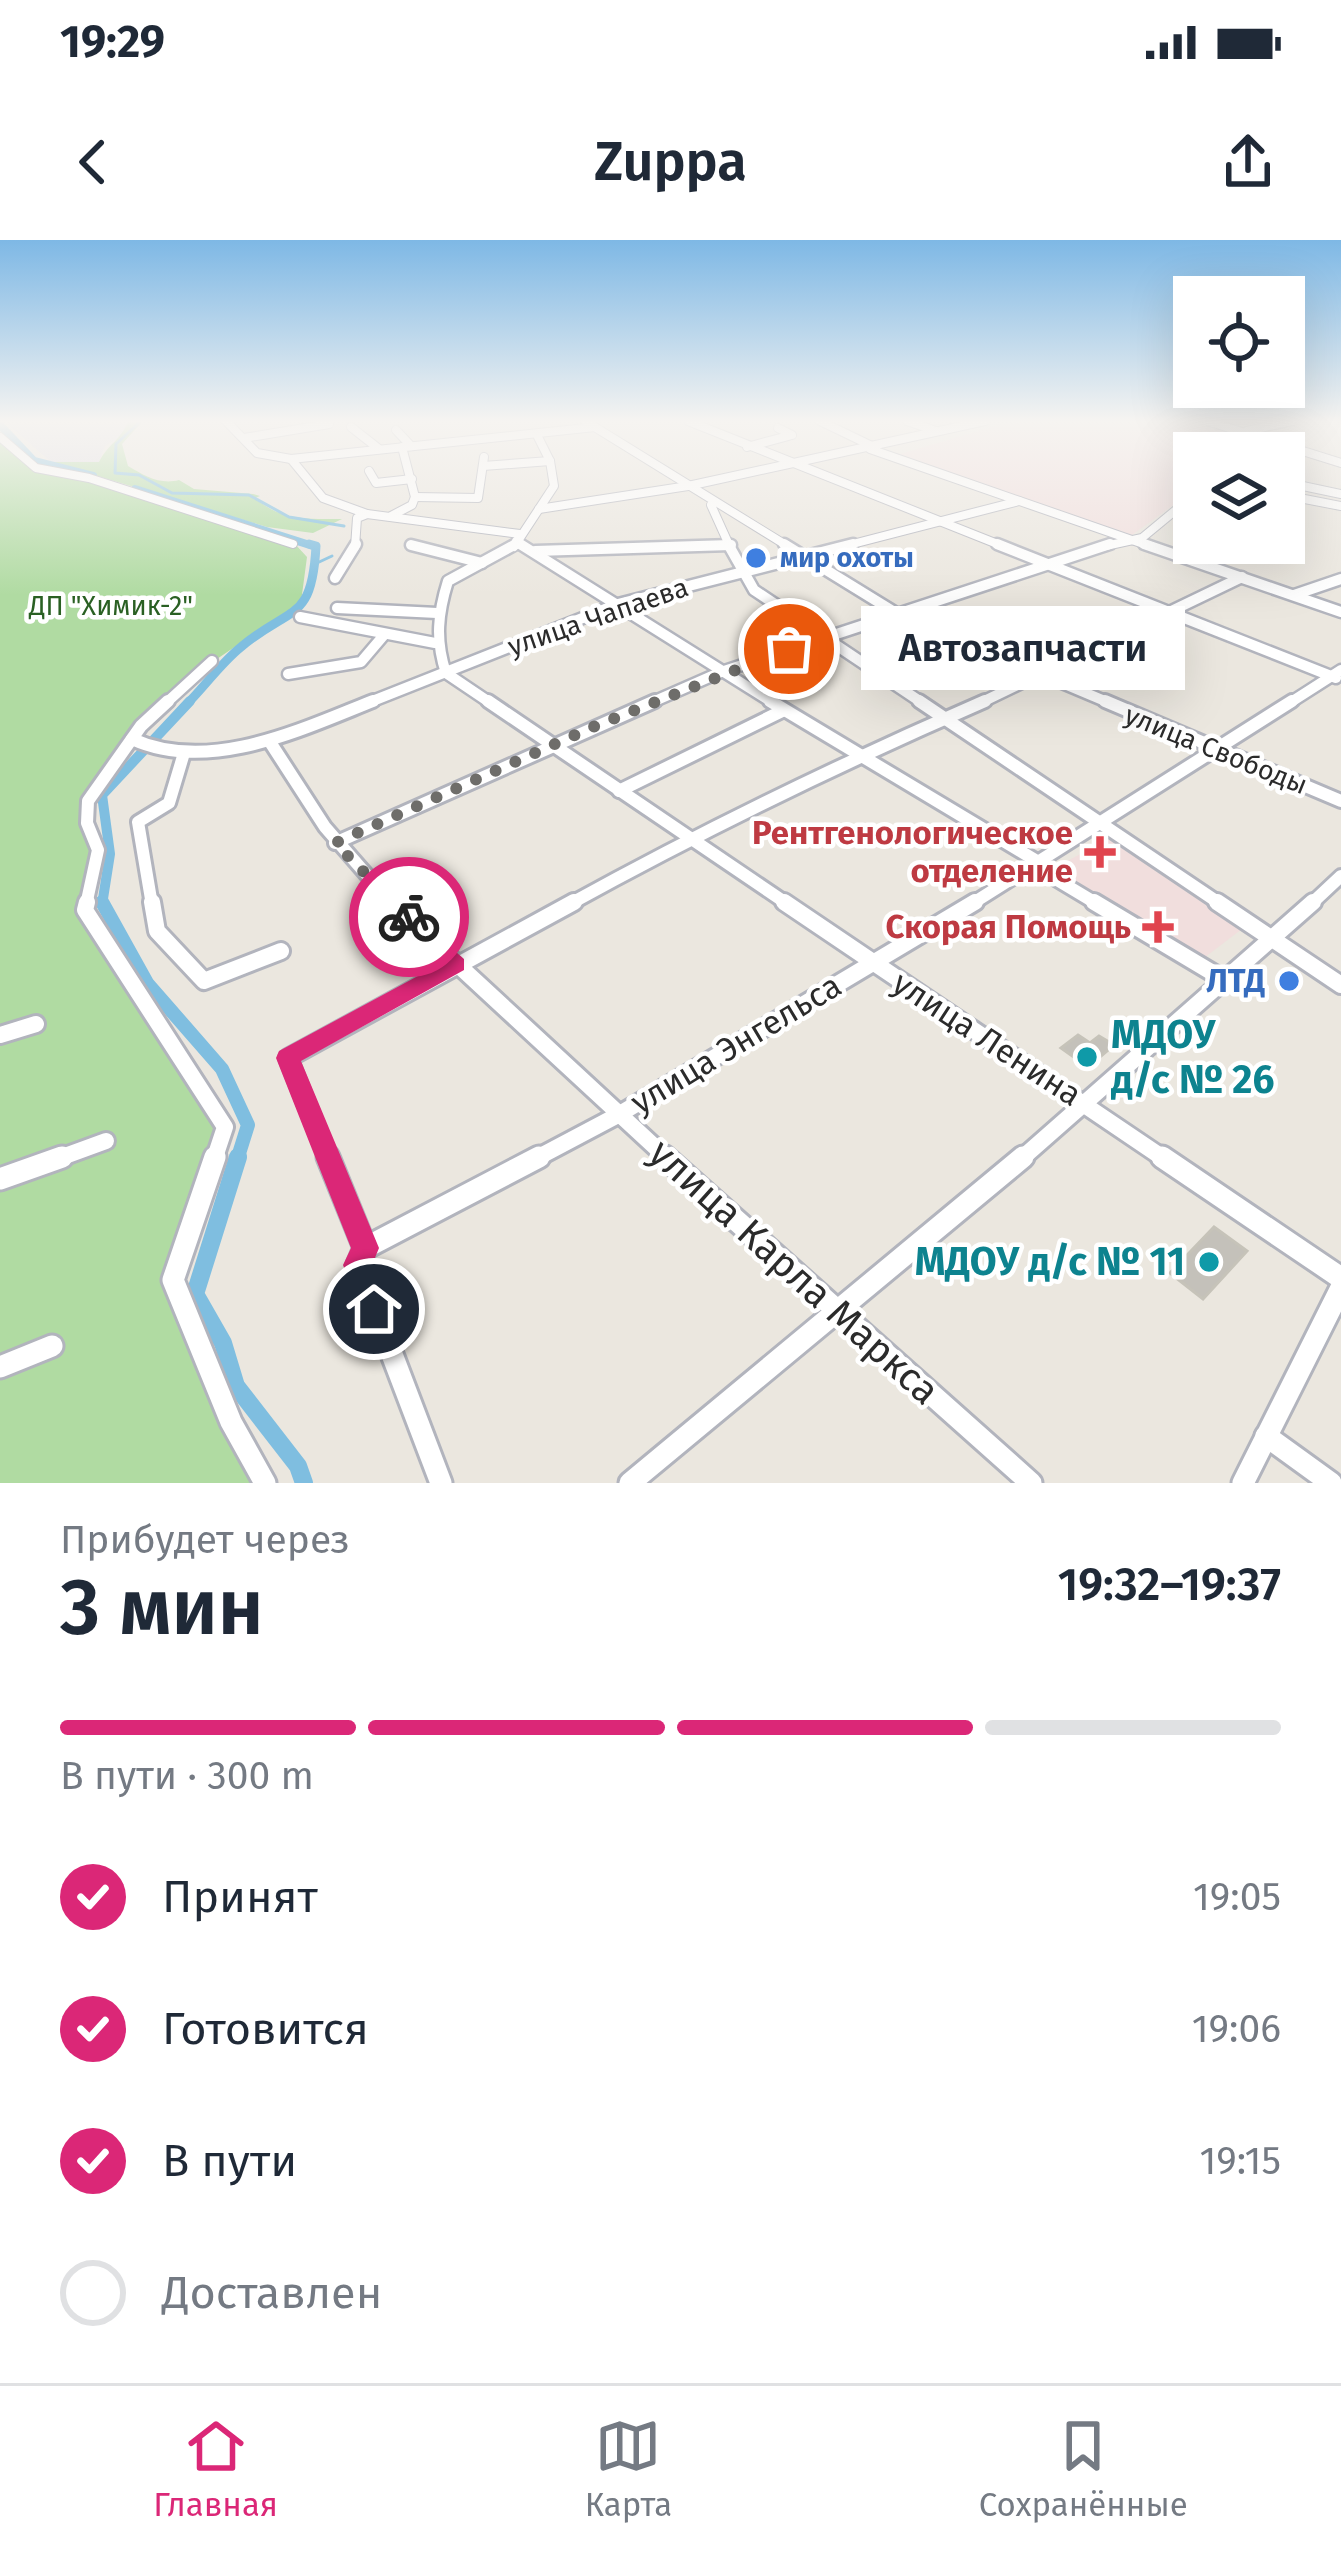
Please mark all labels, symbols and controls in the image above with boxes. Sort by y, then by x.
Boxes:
text: 19:29 [60,15,165,69]
icon: back [60,129,126,195]
icon: share [1215,129,1281,195]
text: Zuppa [594,130,747,194]
map controls [1173,276,1305,564]
button: locate [1173,276,1305,408]
button: layers [1173,432,1305,564]
place label: мир охоты [780,542,914,574]
marker: мир охоты [743,545,769,571]
street label: улица Чапаева [504,571,692,663]
park label: ДП "Химик-2" [28,590,193,622]
pin [738,598,840,700]
callout: Автозапчасти [861,607,1185,691]
icon: bag [756,616,822,682]
text: Автозапчасти [899,625,1147,671]
street label: улица Свободы [1120,699,1312,801]
place label: Рентгенологическое отделение [752,813,1073,891]
marker: Рентгенологическое отделение [1084,836,1116,868]
courier [349,857,469,977]
icon: bike [376,884,442,950]
place label: Скорая Помощь [886,907,1131,947]
marker: Скорая Помощь [1142,911,1174,943]
place label: ЛТД [1206,961,1265,1001]
street label: улица Ленина [885,963,1089,1115]
street label: улица Энгельса [624,965,848,1123]
marker: ЛТД [1276,968,1302,994]
place label: МДОУ д/с № 26 [1111,1012,1275,1103]
marker: МДОУ д/с № 26 [1074,1044,1100,1070]
street label: улица Карла Маркса [640,1130,948,1414]
place label: МДОУ д/с № 11 [915,1239,1185,1285]
marker: МДОУ д/с № 11 [1196,1249,1222,1275]
pin [323,1258,425,1360]
icon: home [341,1276,407,1342]
text: Прибудет через [60,1517,350,1563]
text: 19:32–19:37 [1058,1558,1281,1612]
text: 3 мин [60,1561,264,1655]
text: В пути · 300 m [60,1753,314,1799]
icon: check [60,1864,126,1930]
text: Принят [162,1870,318,1924]
text: 19:05 [1193,1874,1281,1920]
icon: check [60,1996,126,2062]
text: Готовится [162,2002,369,2056]
text: 19:06 [1192,2006,1281,2052]
icon: check [60,2128,126,2194]
text: В пути [162,2134,297,2188]
text: 19:15 [1199,2138,1281,2184]
text: Доставлен [162,2266,382,2320]
tab: Главная [153,2413,278,2525]
tab: Карта [585,2413,672,2525]
tab: Сохранённые [979,2413,1188,2525]

